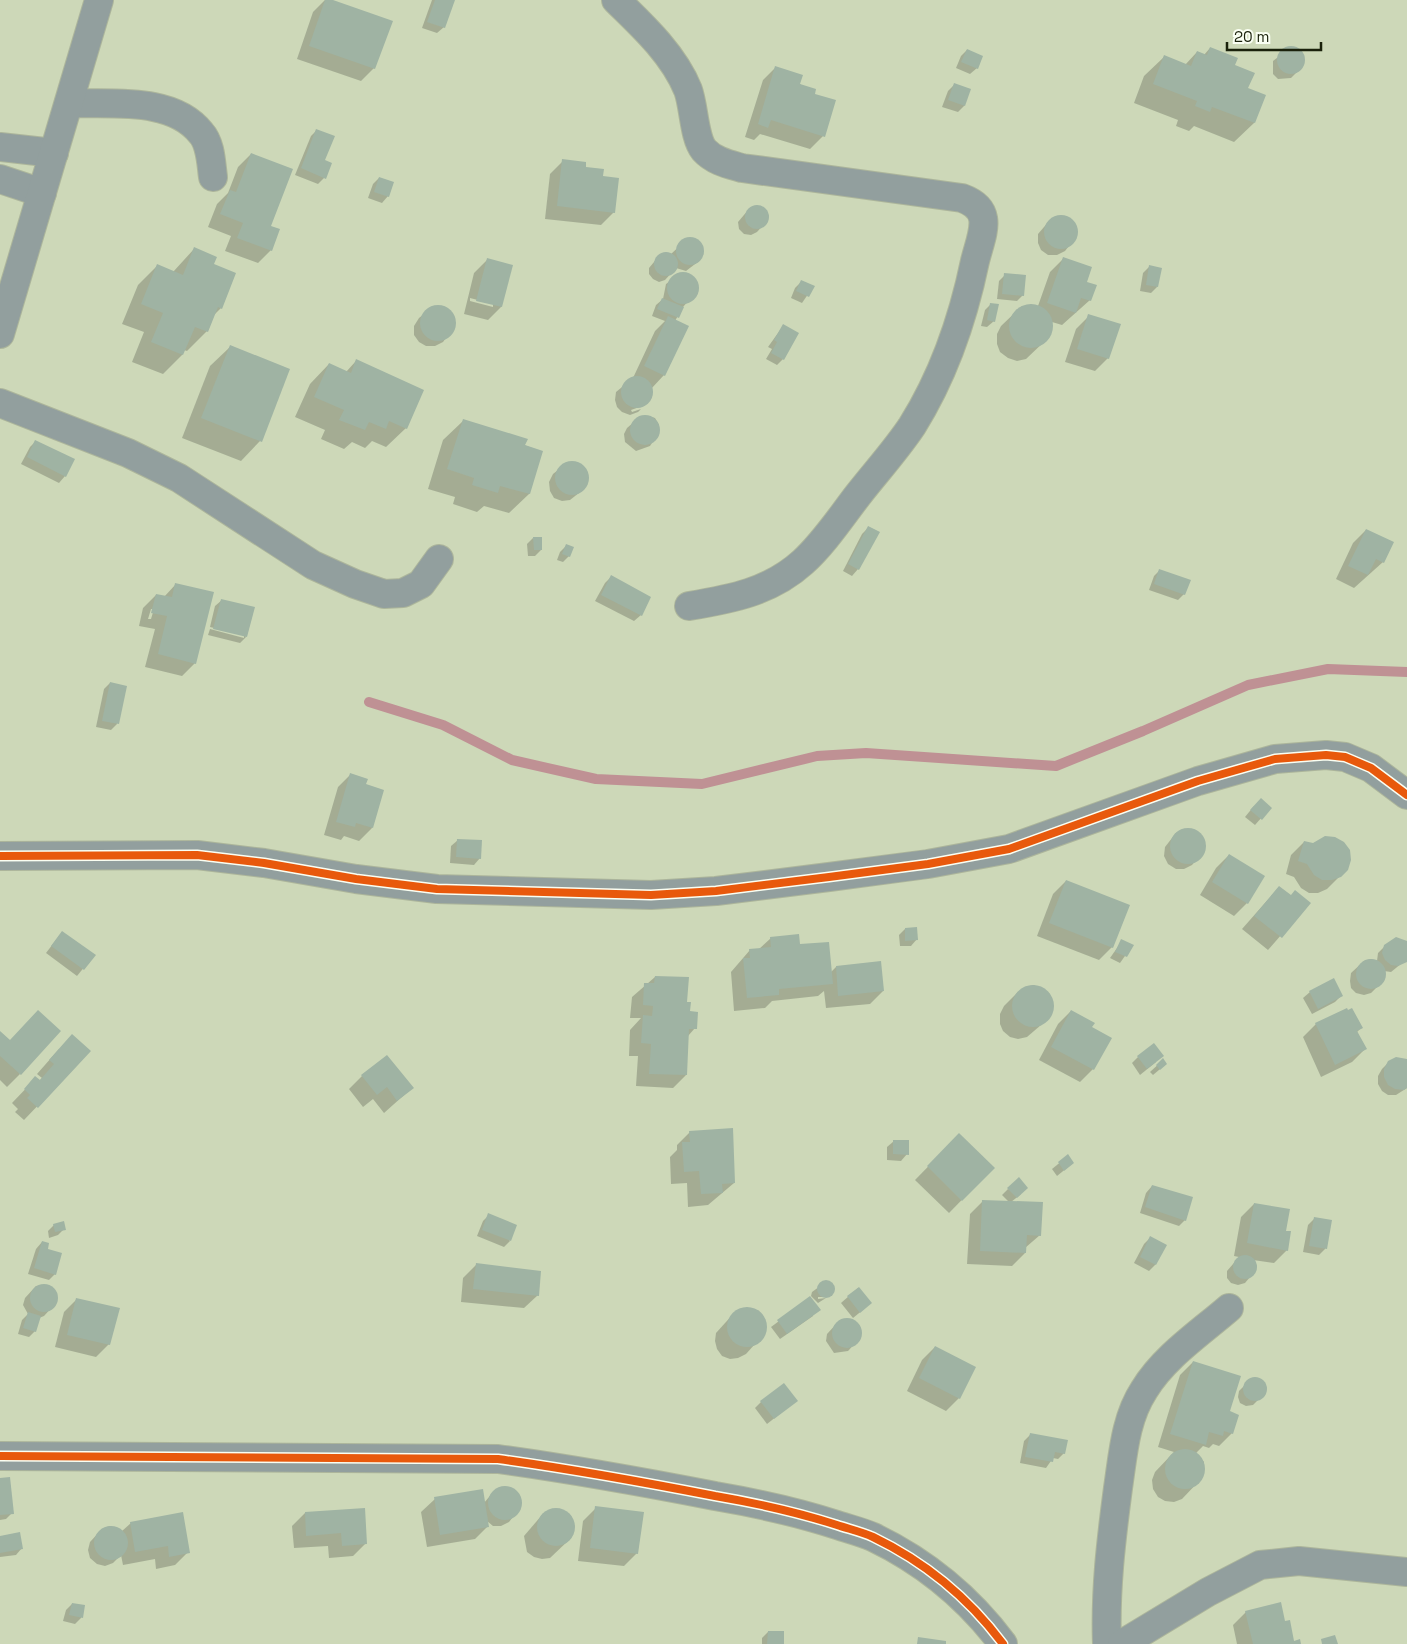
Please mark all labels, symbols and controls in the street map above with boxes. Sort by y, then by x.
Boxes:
scale bar [1227,20,1321,52]
text: 20 m [1234,27,1269,46]

